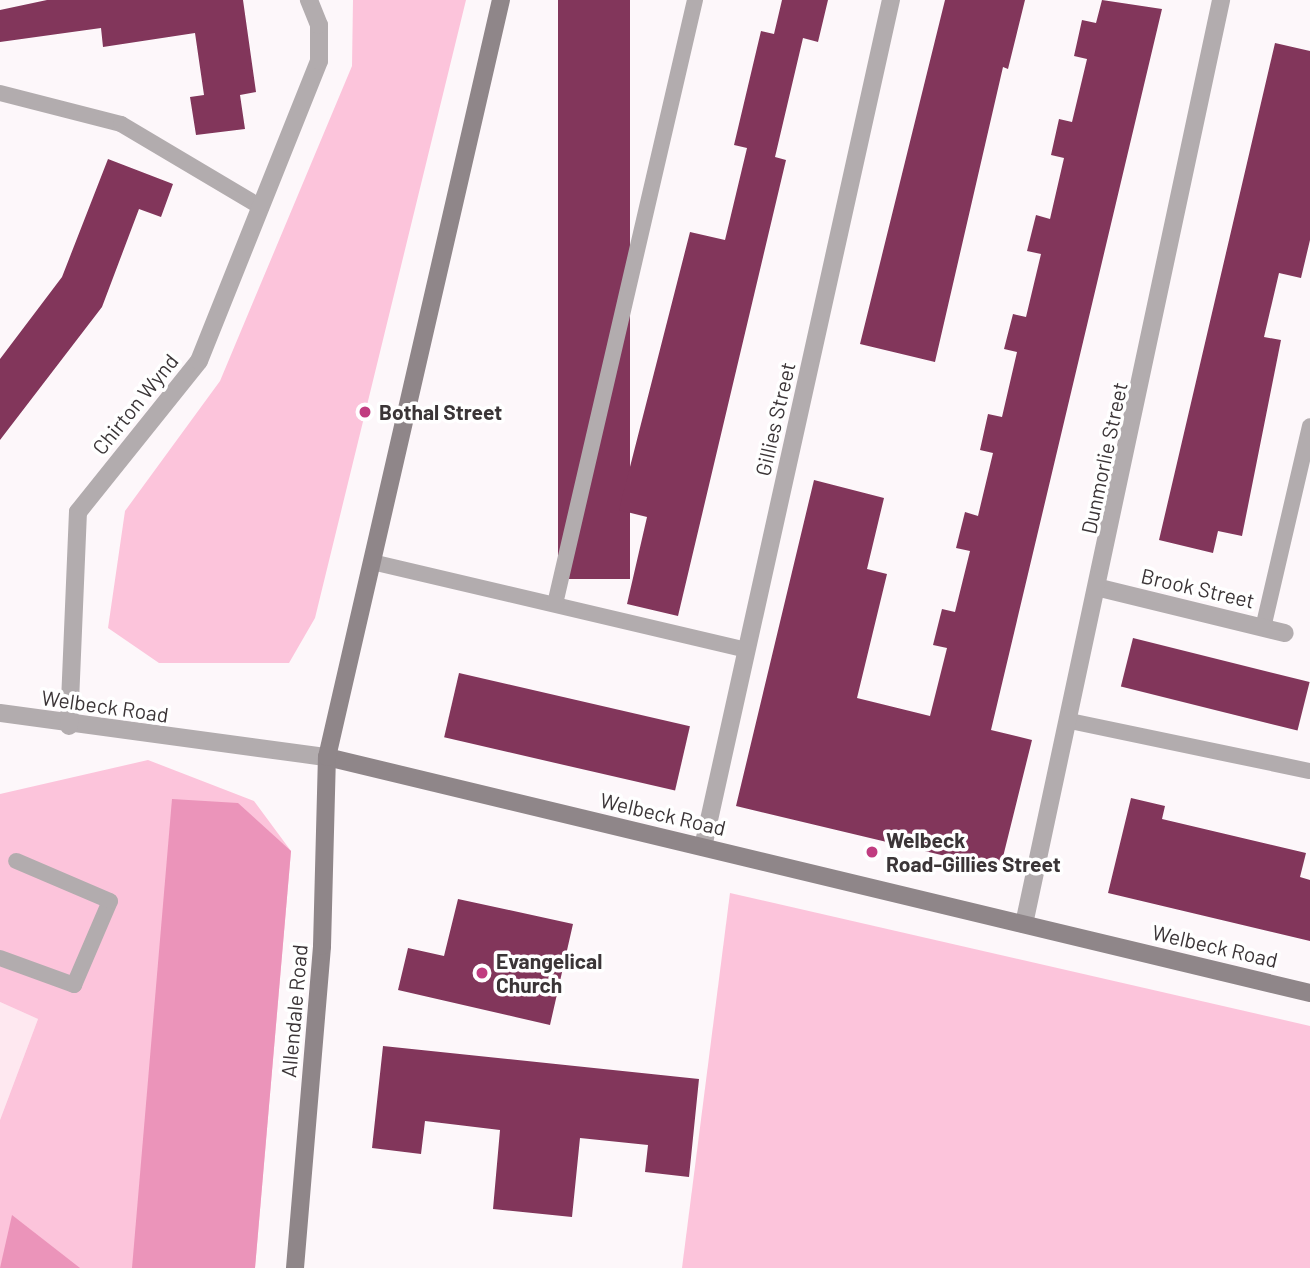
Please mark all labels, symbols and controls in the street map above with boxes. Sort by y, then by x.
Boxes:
street label: Chirton Wynd [87,349,183,459]
street label: Gillies Street [750,360,800,478]
street label: Dunmorlie Street [1076,380,1132,536]
place label: Bothal Street [379,399,502,425]
marker: Bothal Street [357,404,373,420]
street label: Brook Street [1139,563,1257,613]
street label: Welbeck Road [40,685,170,727]
street label: Welbeck Road [598,787,728,841]
place label: Welbeck Road-Gillies Street [886,827,1061,877]
marker: Welbeck Road-Gillies Street [864,844,880,860]
street label: Welbeck Road [1150,919,1280,973]
street label: Allendale Road [276,943,312,1079]
place label: Evangelical Church [496,948,602,998]
marker: Evangelical Church [474,965,490,981]

